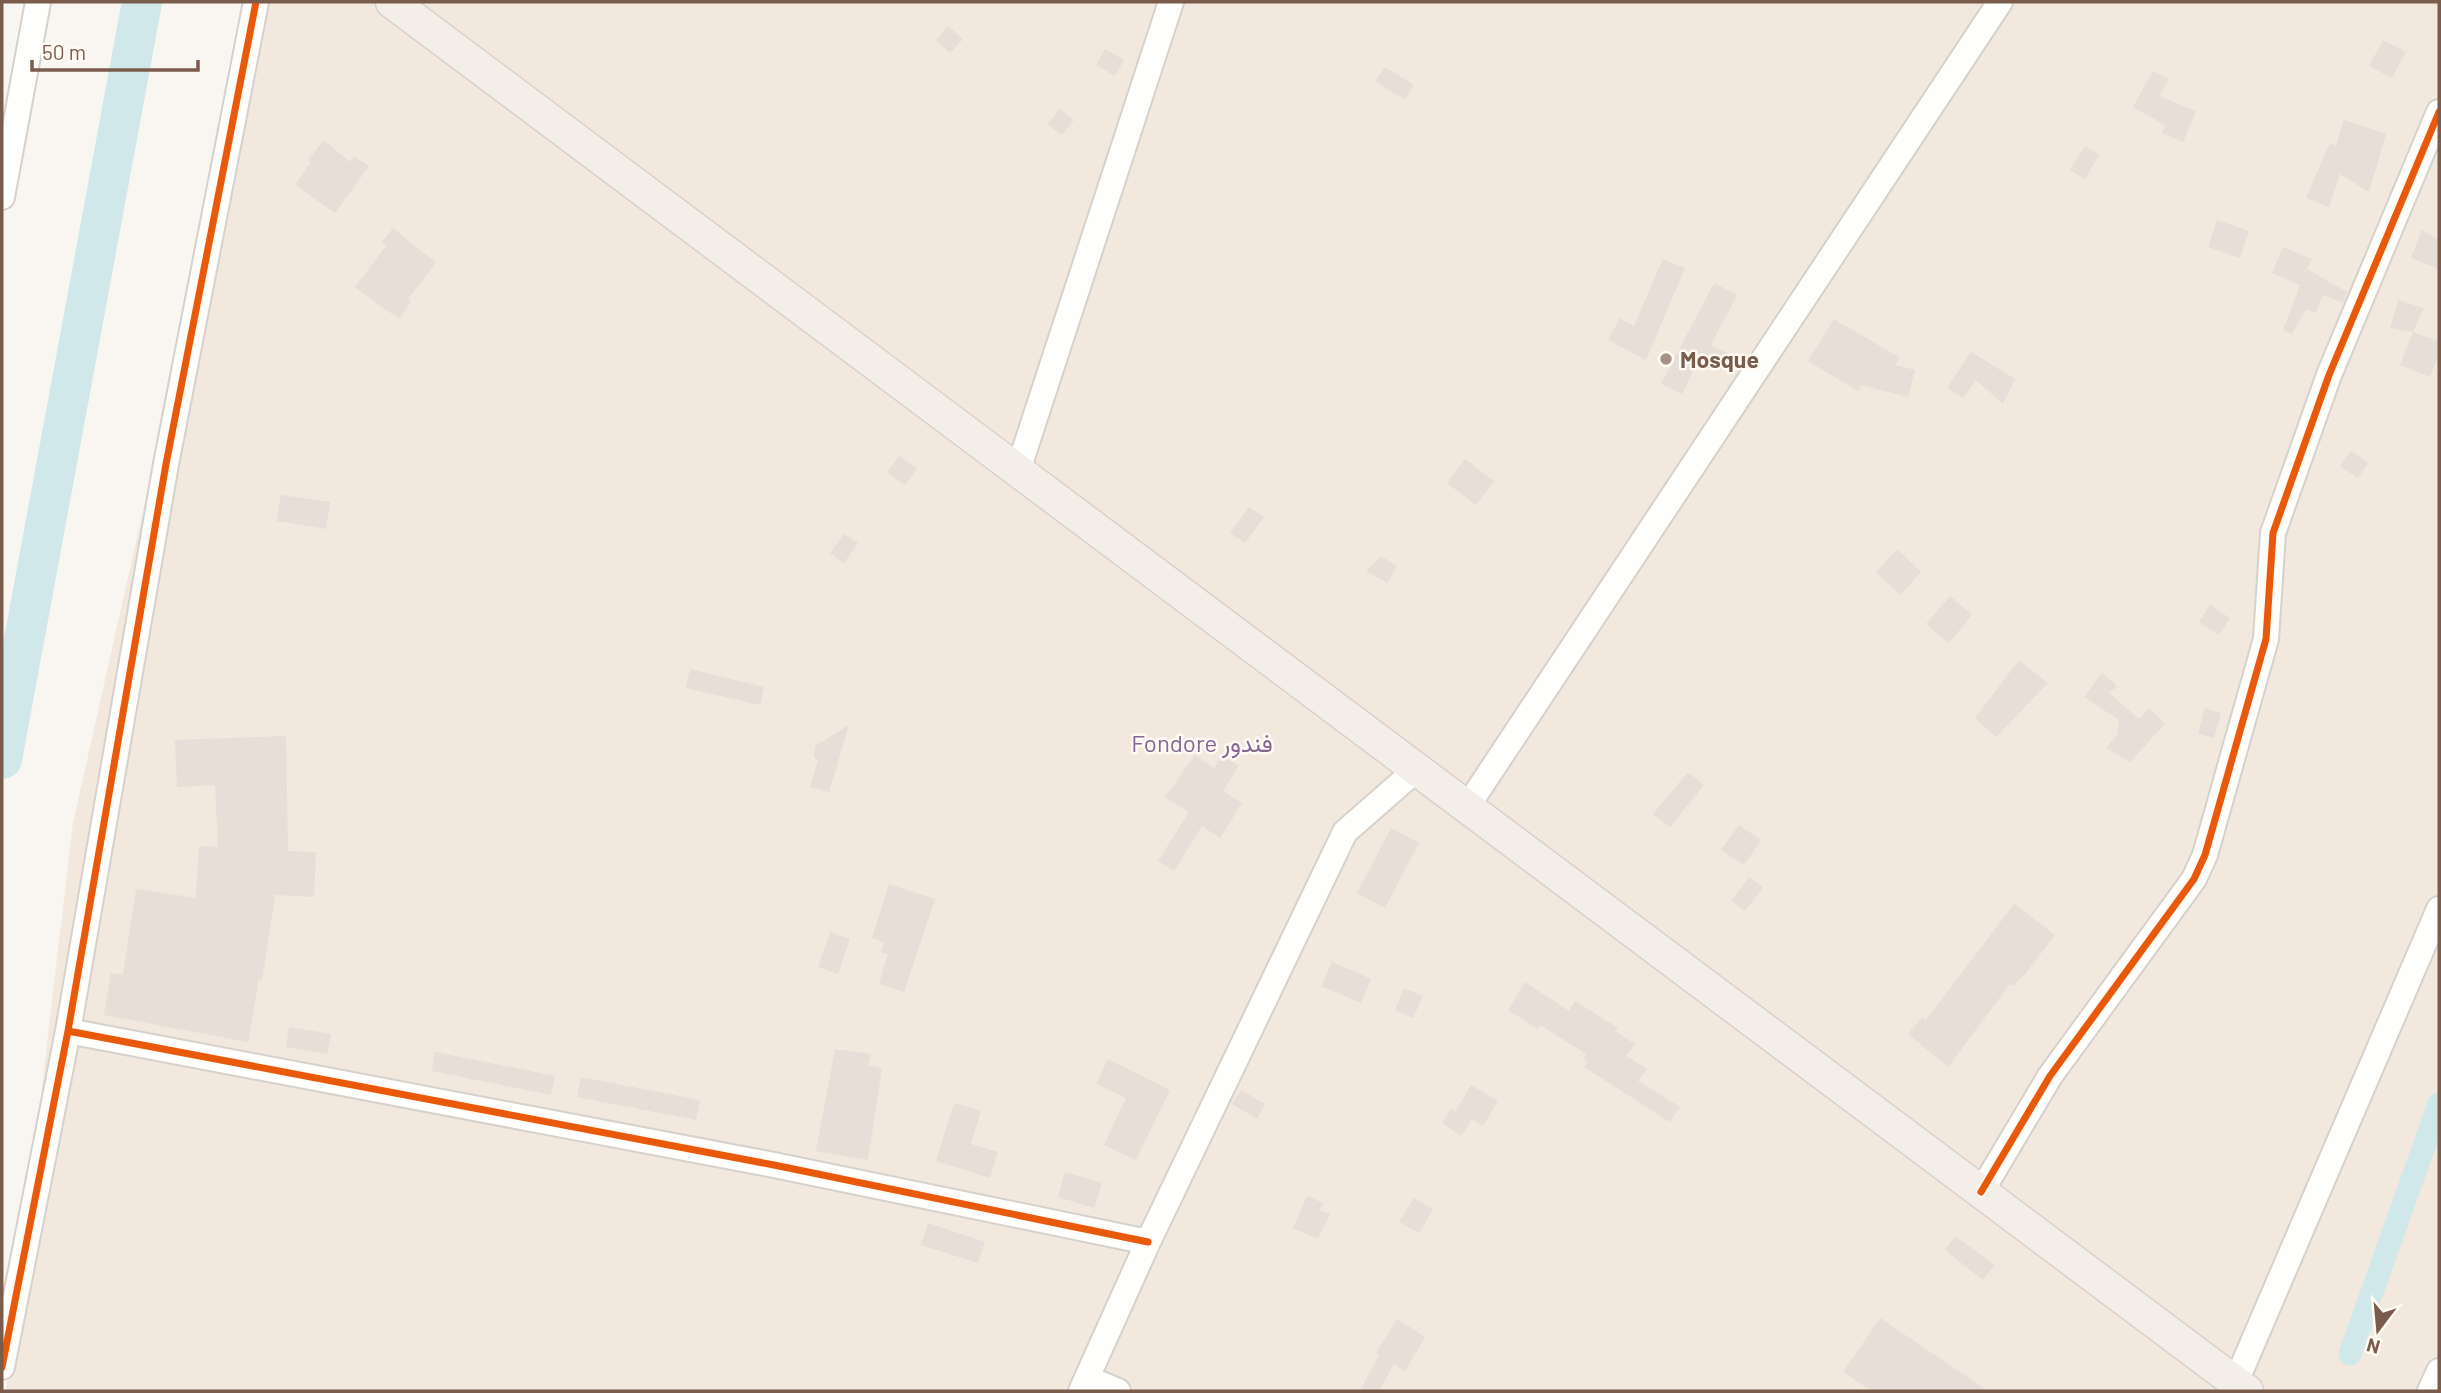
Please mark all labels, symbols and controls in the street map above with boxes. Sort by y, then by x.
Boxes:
scale bar [32,28,198,72]
text: 50 m [42,39,86,64]
place label: Mosque [1680,345,1759,373]
marker: Mosque [1658,351,1674,367]
district label: Fondore فندور [1131,728,1273,759]
north arrow [2343,1295,2413,1365]
text: N [2364,1334,2382,1360]

